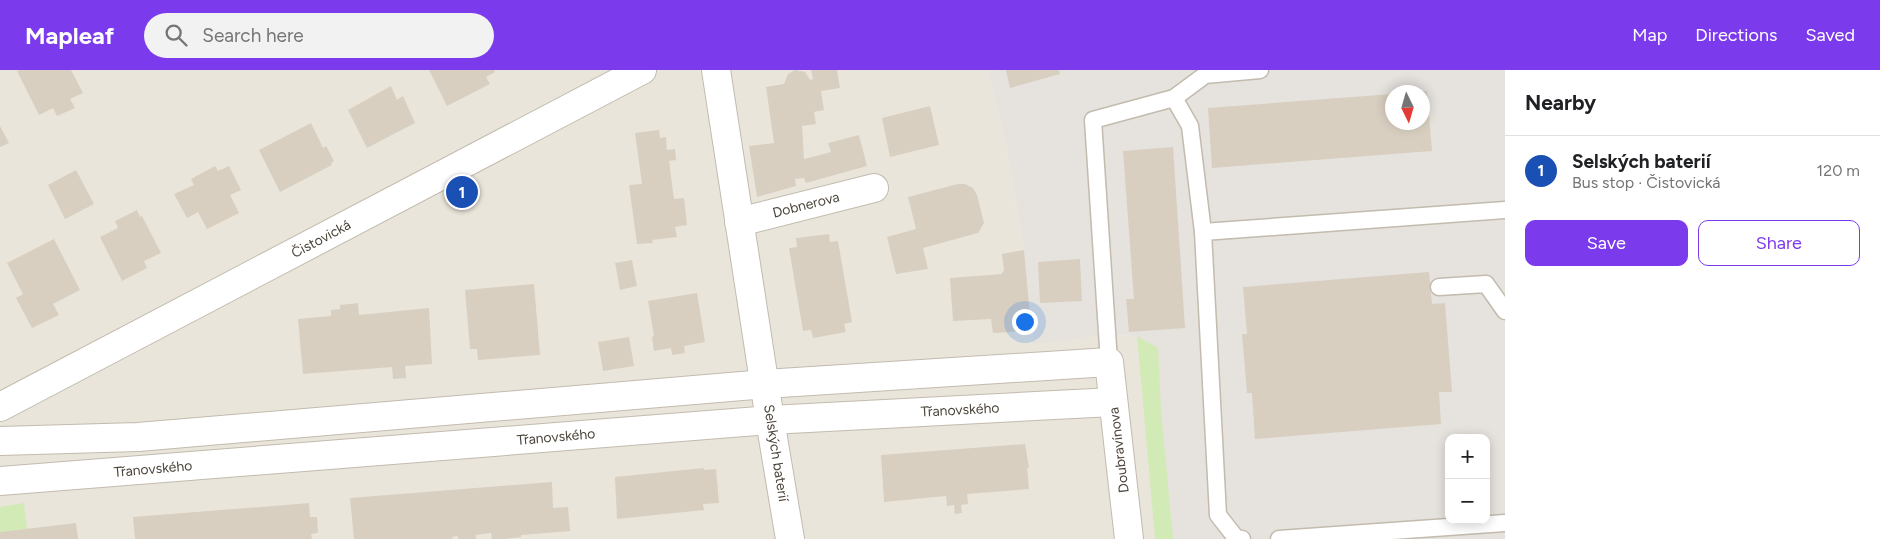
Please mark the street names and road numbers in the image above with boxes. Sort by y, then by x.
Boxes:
street label: Dobnerova [771,188,841,222]
street label: Čistovická [288,216,354,262]
street label: Třanovského [920,399,1000,421]
street label: Selských baterií [760,403,792,504]
street label: Doubravínova [1105,406,1133,494]
street label: Třanovského [516,425,596,449]
street label: Třanovského [113,457,193,481]

